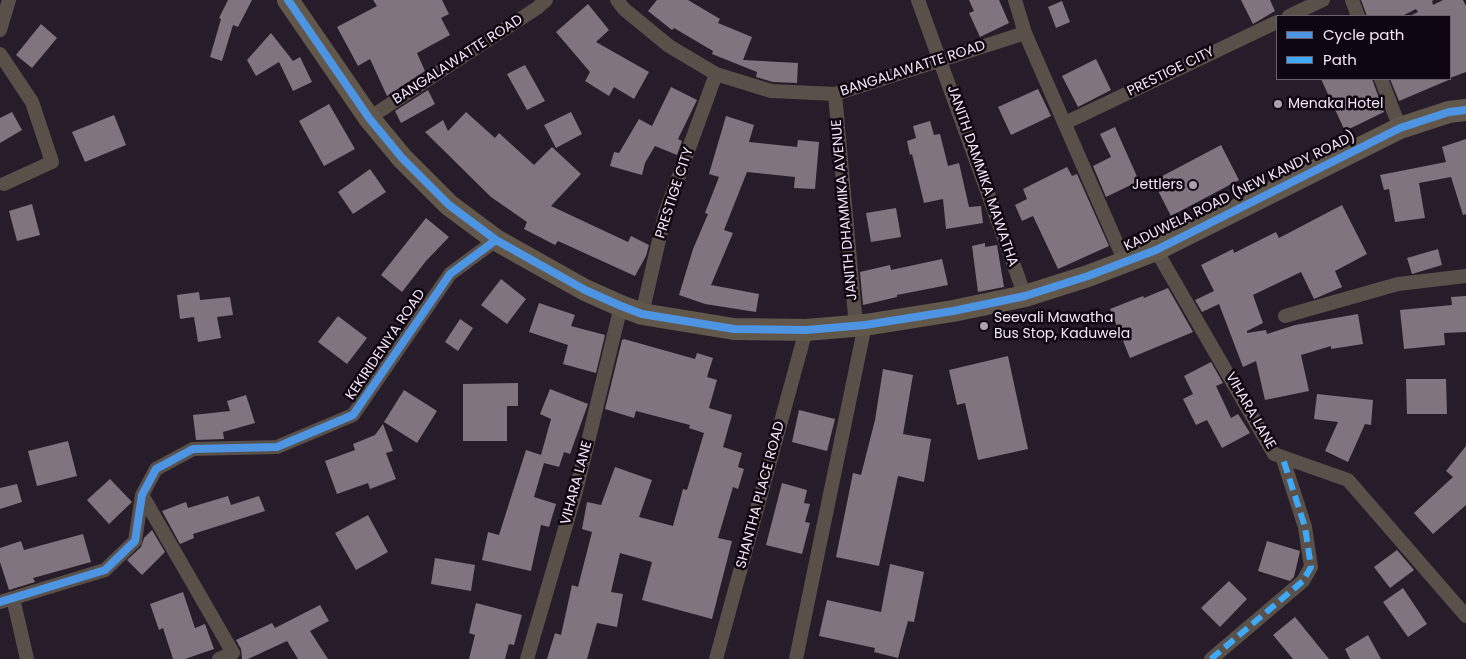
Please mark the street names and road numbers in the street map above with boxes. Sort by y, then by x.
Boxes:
street label: BANGALAWATTE ROAD [390,12,526,108]
street label: BANGALAWATTE ROAD [838,38,988,100]
street label: PRESTIGE CITY [1125,44,1217,100]
street label: JANITH DAMMIKA MAWATHA [943,83,1021,269]
street label: JANITH DHAMMIKA AVENUE [829,119,861,301]
street label: KADUWELA ROAD (NEW KANDY ROAD) [1122,128,1358,256]
street label: PRESTIGE CITY [652,145,698,241]
street label: KEKIRIDENIYA ROAD [343,286,429,404]
street label: VIHARA LANE [1221,369,1279,453]
street label: SHANTHA PLACE ROAD [733,420,789,570]
street label: VIHARA LANE [558,439,596,527]

